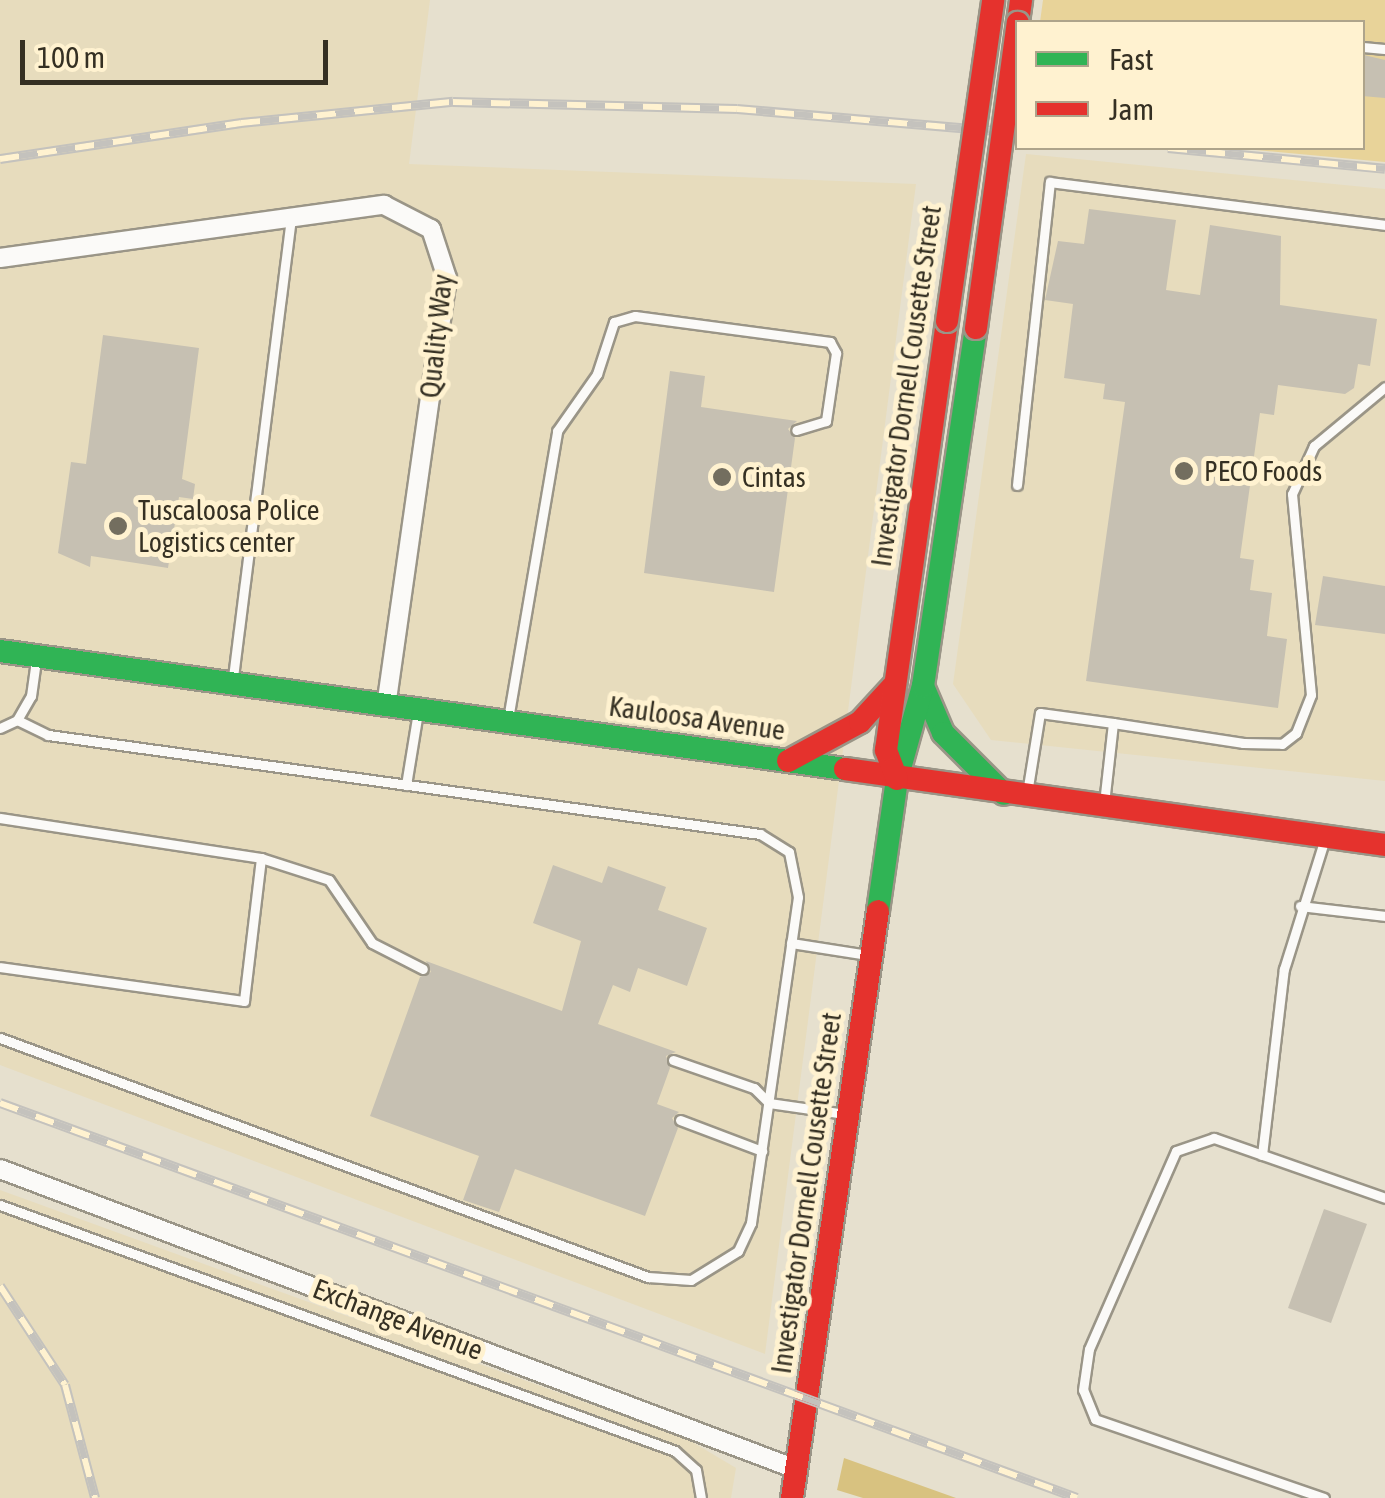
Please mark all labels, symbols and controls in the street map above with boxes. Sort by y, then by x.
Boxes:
scale bar [25,20,332,82]
legend [1015,20,1365,150]
text: 100 m [37,40,105,74]
text: Fast [1109,42,1154,76]
text: Jam [1109,92,1154,126]
street label: Investigator Dornell Cousette Street [864,203,948,569]
street label: Quality Way [413,272,459,400]
place label: PECO Foods [1204,454,1322,488]
place label: Cintas [742,460,806,494]
marker: PECO Foods [1173,460,1195,482]
marker: Cintas [711,466,733,488]
place label: Tuscaloosa Police Logistics center [138,493,319,559]
marker: Tuscaloosa Police Logistics center [107,515,129,537]
street label: Kauloosa Avenue [607,689,787,747]
street label: Investigator Dornell Cousette Street [764,1010,848,1376]
street label: Exchange Avenue [308,1271,488,1367]

